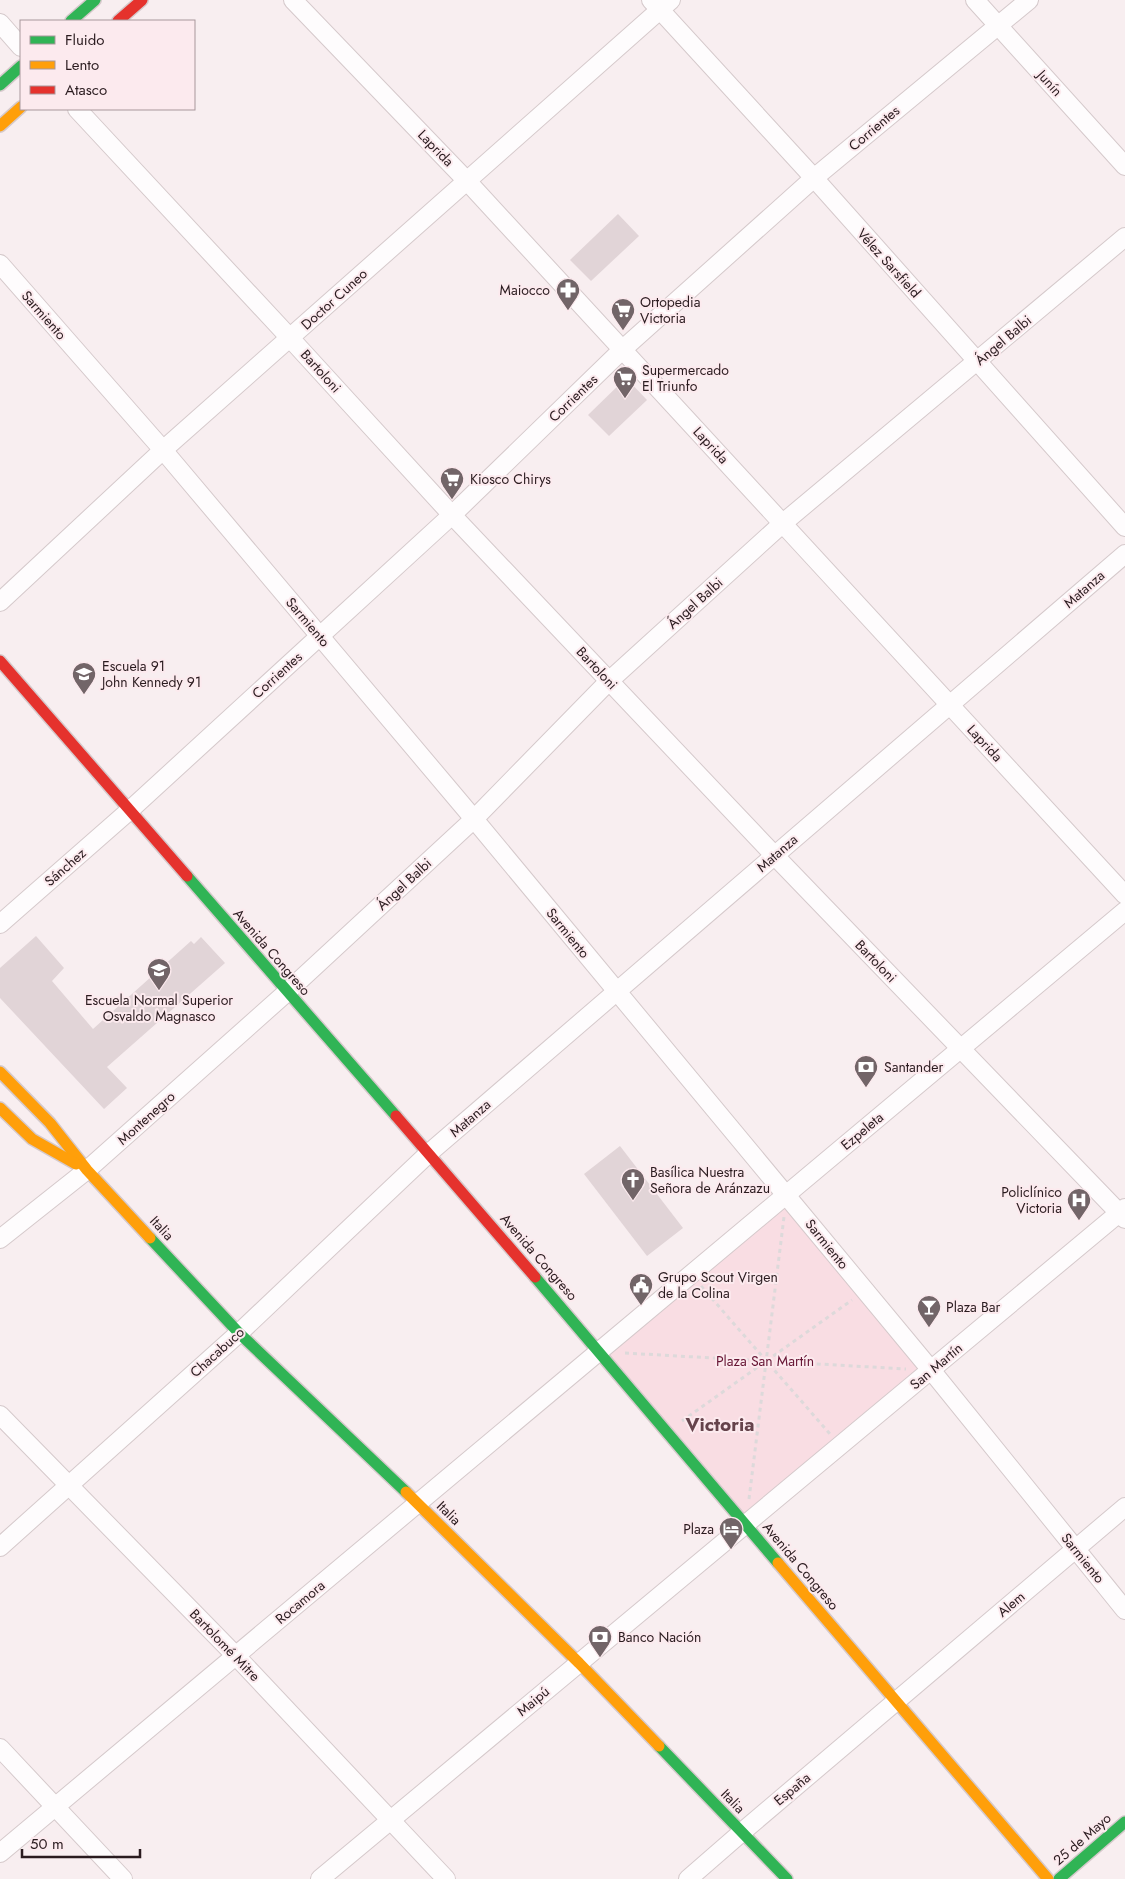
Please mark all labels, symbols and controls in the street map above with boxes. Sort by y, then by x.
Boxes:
legend [20,20,195,110]
text: Fluido [65,29,104,51]
text: Lento [65,54,99,76]
street label: Junín [1032,64,1067,100]
text: Atasco [65,79,107,101]
street label: Corrientes [844,100,904,155]
street label: Laprida [413,125,459,171]
street label: Vélez Sarsfield [852,224,926,302]
street label: Doctor Cuneo [296,264,372,334]
pharmacy icon: Maiocco [555,277,581,311]
place label: Maiocco [500,280,550,300]
street label: Sarmiento [17,286,71,344]
place label: Ortopedia Victoria [640,292,700,328]
supermarket icon: Ortopedia Victoria [610,297,636,331]
street label: Ángel Balbi [970,310,1036,370]
street label: Bartoloni [296,345,346,397]
place label: Supermercado El Triunfo [642,360,729,396]
supermarket icon: Supermercado El Triunfo [612,365,638,399]
street label: Corrientes [544,369,602,426]
street label: Laprida [689,422,733,468]
supermarket icon: Kiosco Chirys [439,466,465,500]
place label: Kiosco Chirys [470,469,551,489]
street label: Matanza [1059,565,1109,613]
street label: Ángel Balbi [663,573,727,633]
street label: Sarmiento [281,593,335,651]
street label: Bartoloni [572,642,622,694]
street label: Corrientes [248,647,307,703]
place label: Escuela 91 John Kennedy 91 [100,656,201,692]
school or university icon: Escuela 91 John Kennedy 91 [71,661,97,695]
street label: Laprida [963,720,1007,766]
street label: Matanza [752,829,802,877]
street label: Sánchez [40,843,91,891]
street label: Ángel Balbi [372,853,436,915]
street label: Avenida Congreso [229,904,316,1000]
street label: Sarmiento [542,904,595,963]
street label: Bartoloni [851,935,901,987]
school or university icon: Escuela Normal Superior Osvaldo Magnasco [146,957,172,991]
place label: Escuela Normal Superior Osvaldo Magnasco [85,990,233,1026]
bank icon: Santander [853,1054,879,1088]
place label: Santander [884,1057,943,1077]
street label: Montenegro [113,1086,180,1149]
street label: Matanza [445,1094,495,1142]
street label: Ezpeleta [836,1107,888,1155]
place label: Basílica Nuestra Señora de Aránzazu [650,1162,770,1198]
church icon: Basílica Nuestra Señora de Aránzazu [620,1167,646,1201]
place label: Policlínico Victoria [1001,1182,1062,1218]
hospital icon: Policlínico Victoria [1066,1187,1092,1221]
street label: Avenida Congreso [496,1209,583,1305]
street label: Italia [145,1211,179,1245]
street label: Sarmiento [801,1215,854,1274]
place label: Grupo Scout Virgen de la Colina [658,1267,778,1303]
public building icon: Grupo Scout Virgen de la Colina [628,1272,654,1306]
bar icon: Plaza Bar [916,1294,942,1328]
place label: Plaza Bar [946,1297,1001,1317]
street label: Chacabuco [185,1322,249,1382]
street label: San Martín [905,1338,967,1394]
park label: Plaza San Martín [716,1351,814,1371]
district label: Victoria [684,1411,755,1438]
street label: Italia [432,1496,466,1530]
hotel icon: Plaza [718,1516,744,1550]
street label: Avenida Congreso [758,1518,844,1615]
place label: Plaza [683,1519,714,1539]
street label: Sarmiento [1057,1529,1110,1588]
street label: Rocamora [271,1575,329,1629]
street label: Alem [993,1587,1029,1621]
street label: Bartolomé Mitre [185,1604,265,1686]
bank icon: Banco Nación [587,1624,613,1658]
place label: Banco Nación [618,1627,701,1647]
street label: Maipú [512,1681,554,1721]
street label: España [769,1768,815,1810]
street label: Italia [716,1784,750,1818]
street label: 25 de Mayo [1049,1808,1116,1870]
scale bar [22,1826,140,1858]
text: 50 m [30,1833,64,1855]

